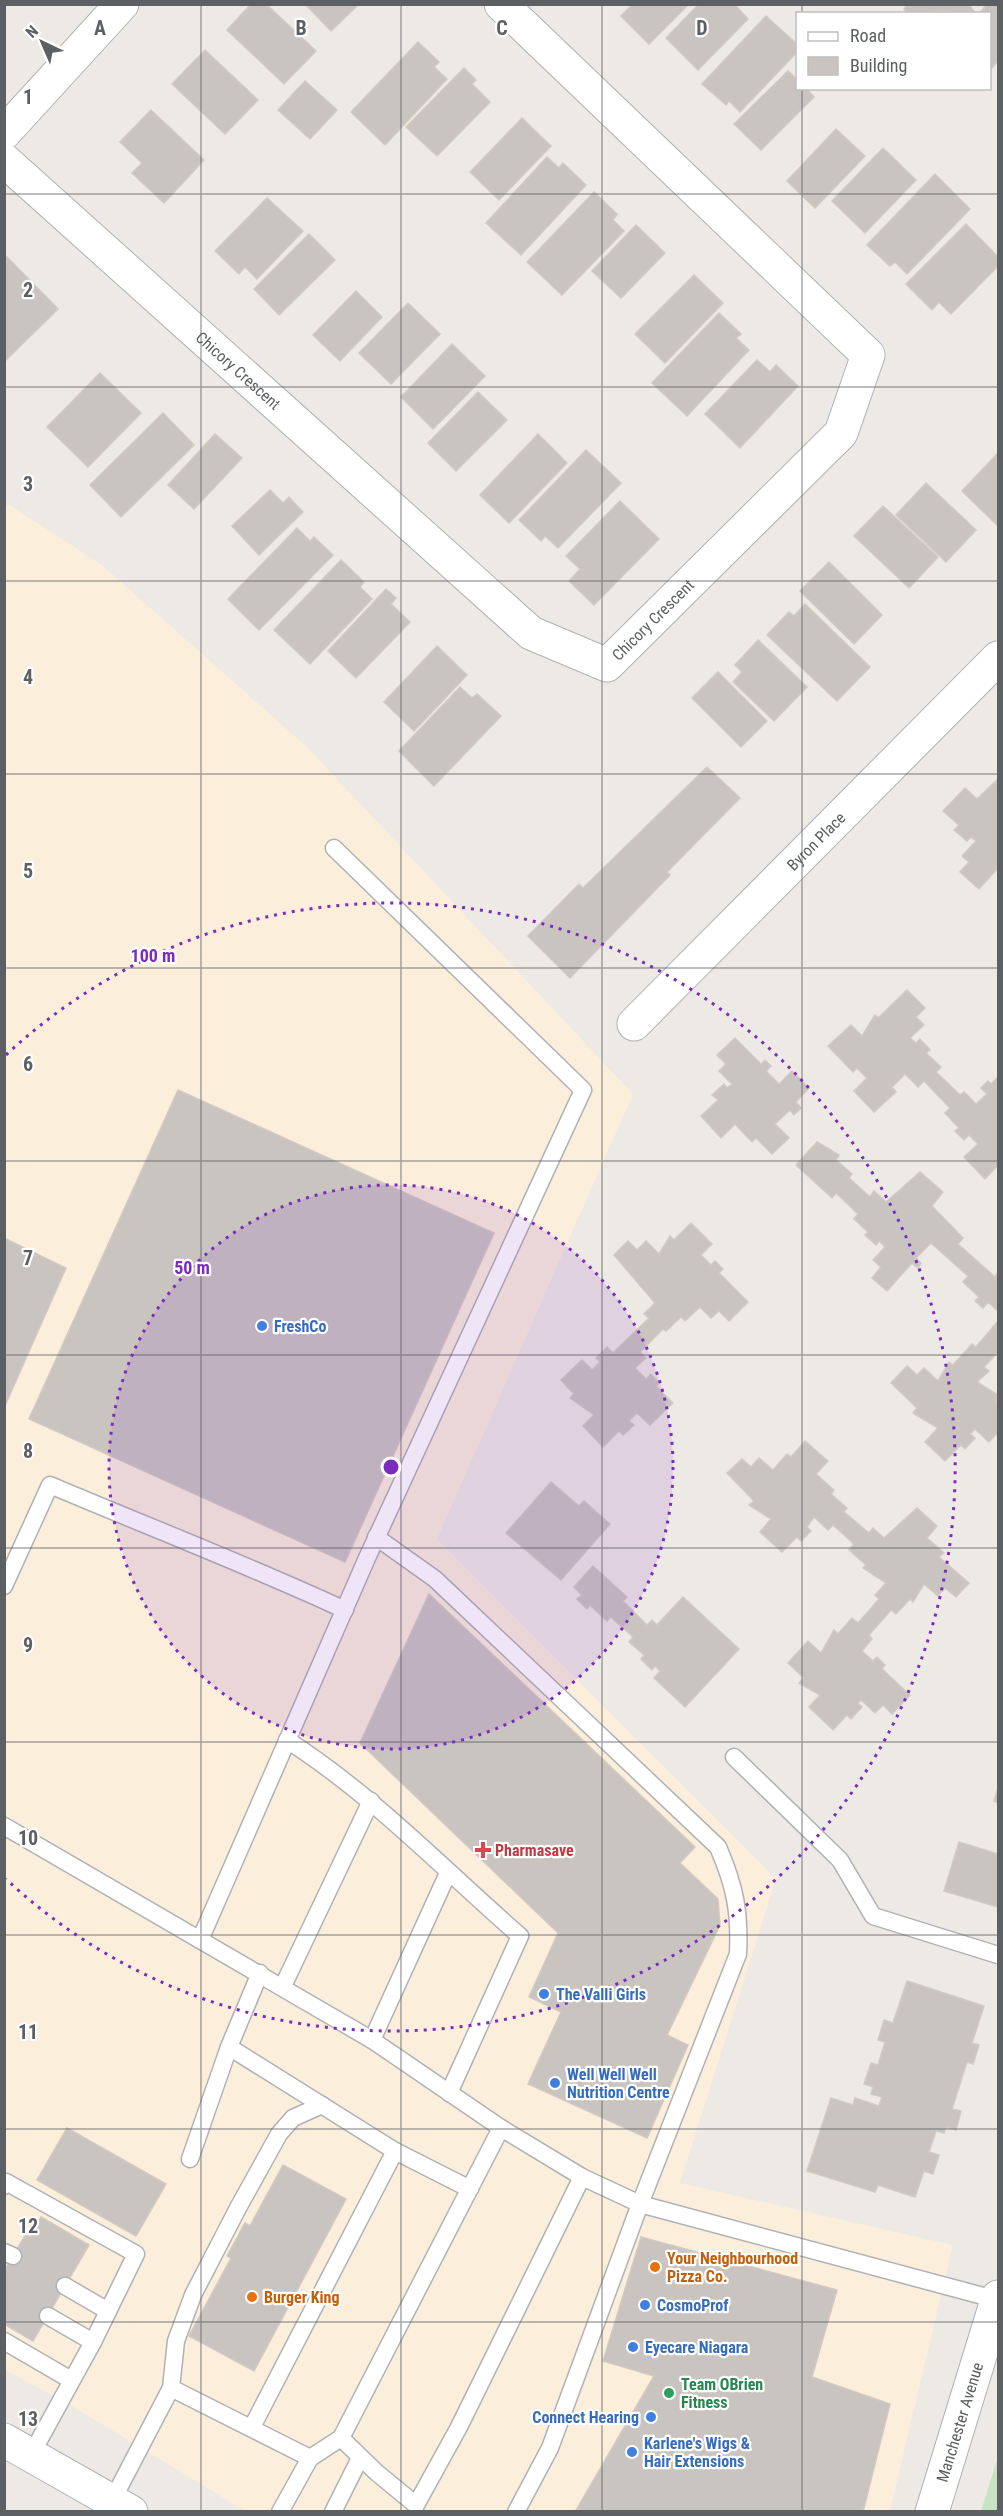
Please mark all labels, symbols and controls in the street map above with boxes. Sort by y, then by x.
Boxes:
north arrow [12,12,72,72]
legend [796,12,991,90]
text: A [94,16,106,40]
text: B [295,16,307,40]
text: C [496,16,508,40]
text: D [696,16,708,40]
text: N [22,21,42,42]
text: Road [850,25,886,46]
text: Building [850,55,907,76]
text: 1 [23,85,33,109]
text: 2 [23,278,33,302]
street label: Chicory Crescent [192,328,285,414]
text: 3 [23,472,33,496]
street label: Chicory Crescent [608,575,698,665]
text: 4 [23,665,33,689]
street label: Byron Place [783,808,849,875]
text: 5 [23,859,33,883]
text: 100 m [131,945,175,966]
text: 6 [23,1052,33,1076]
text: 7 [23,1246,33,1270]
text: 50 m [174,1257,210,1278]
place label: FreshCo [274,1317,326,1336]
marker: FreshCo [255,1319,269,1333]
text: 8 [23,1439,33,1463]
centre of rings [381,1457,401,1477]
text: 9 [23,1633,33,1657]
text: 10 [18,1826,38,1850]
place label: Pharmasave [495,1841,574,1860]
marker: Pharmasave [476,1843,490,1857]
place label: The Valli Girls [556,1985,646,2004]
marker: The Valli Girls [537,1987,551,2001]
text: 11 [18,2020,38,2044]
place label: Well Well Well Nutrition Centre [567,2065,670,2102]
marker: Well Well Well Nutrition Centre [548,2076,562,2090]
text: 12 [18,2214,38,2238]
place label: Your Neighbourhood Pizza Co. [667,2249,798,2286]
marker: Your Neighbourhood Pizza Co. [648,2260,662,2274]
place label: Burger King [264,2288,340,2307]
marker: Burger King [245,2290,259,2304]
place label: CosmoProf [657,2296,729,2315]
marker: CosmoProf [638,2298,652,2312]
place label: Eyecare Niagara [645,2338,749,2357]
marker: Eyecare Niagara [626,2340,640,2354]
street label: Manchester Avenue [933,2360,987,2484]
place label: Team OBrien Fitness [681,2375,763,2412]
marker: Team OBrien Fitness [662,2386,676,2400]
text: 13 [18,2407,38,2431]
place label: Connect Hearing [532,2408,639,2427]
marker: Connect Hearing [644,2410,658,2424]
place label: Karlene's Wigs & Hair Extensions [644,2434,750,2471]
marker: Karlene's Wigs & Hair Extensions [625,2445,639,2459]

